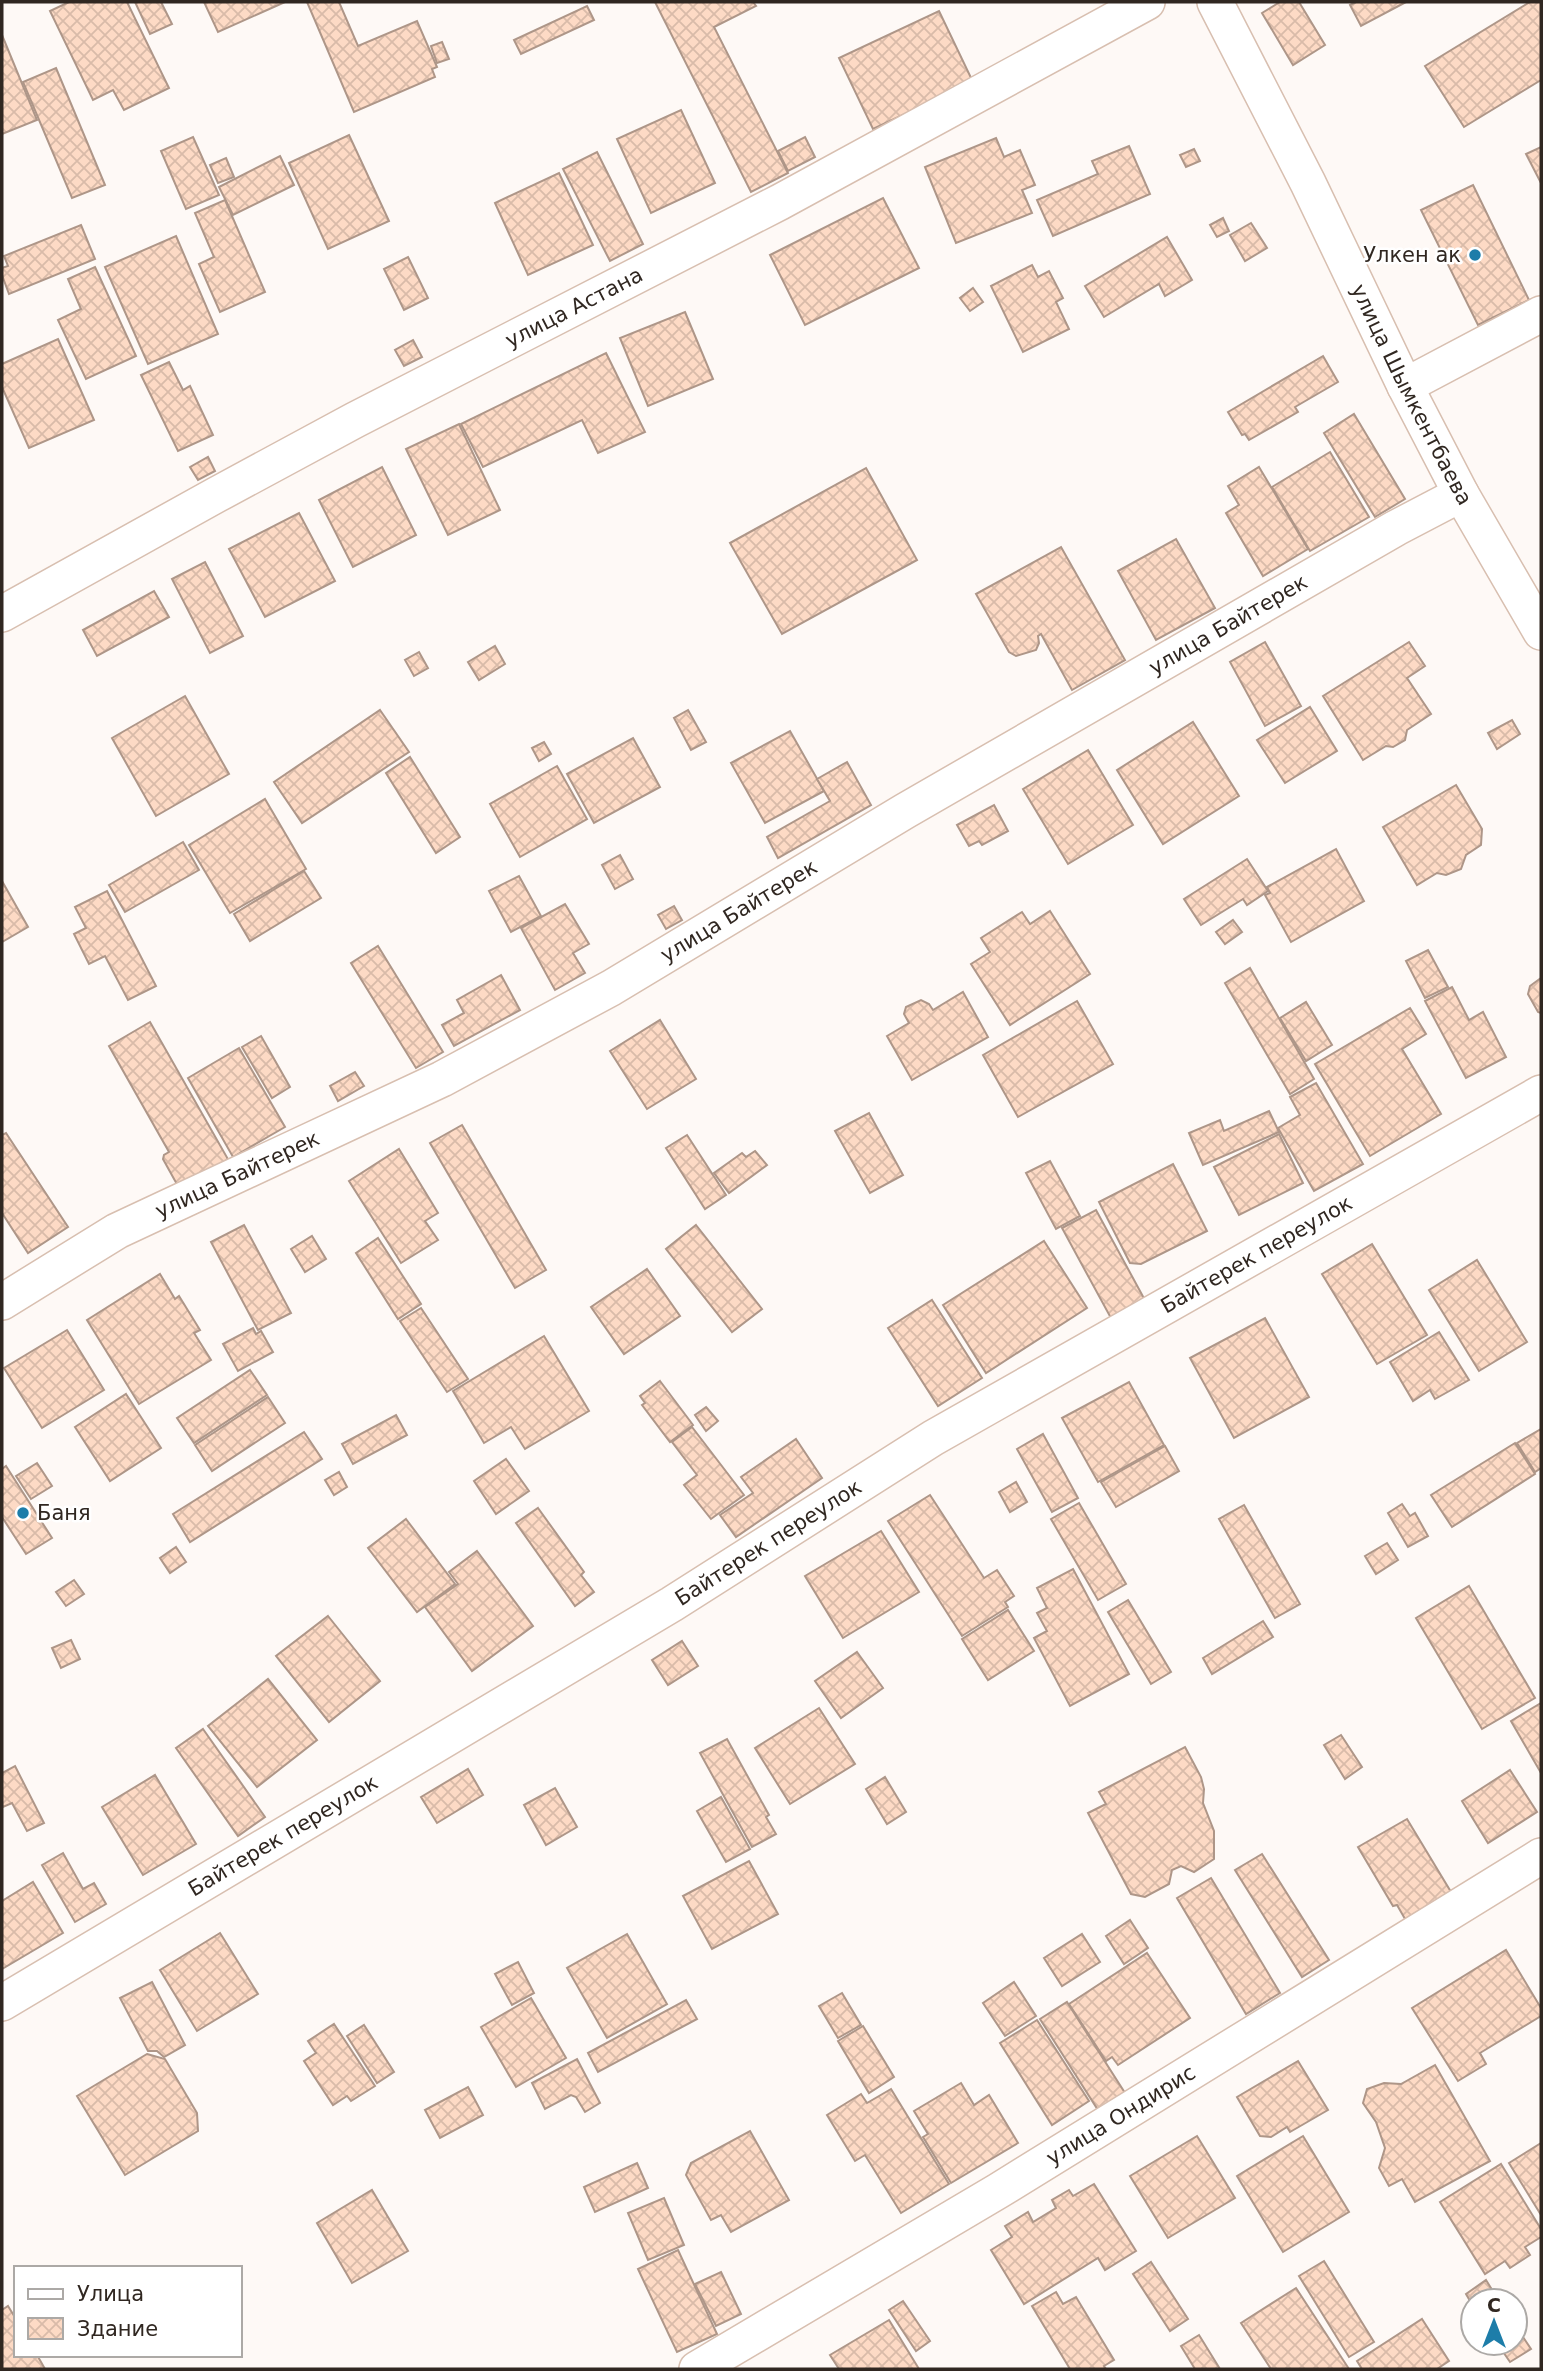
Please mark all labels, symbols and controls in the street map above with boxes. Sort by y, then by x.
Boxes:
place label: Улкен ак [1363,243,1461,267]
marker: Улкен ак [1467,247,1483,263]
street label: улица Астана [501,262,647,353]
street label: улица Шымкентбаева [1346,280,1477,509]
street label: улица Байтерек [1145,570,1311,680]
street label: улица Байтерек [656,855,821,967]
street label: улица Байтерек [151,1126,323,1223]
street label: Байтерек переулок [1157,1191,1356,1318]
street label: Байтерек переулок [671,1475,866,1611]
place label: Баня [37,1501,91,1525]
marker: Баня [15,1505,31,1521]
street label: Байтерек переулок [184,1770,382,1901]
street label: улица Ондирис [1042,2060,1200,2170]
legend [14,2266,242,2357]
text: Улица [77,2282,144,2306]
north arrow [1459,2287,1529,2357]
text: С [1487,2294,1501,2316]
text: Здание [77,2317,158,2341]

